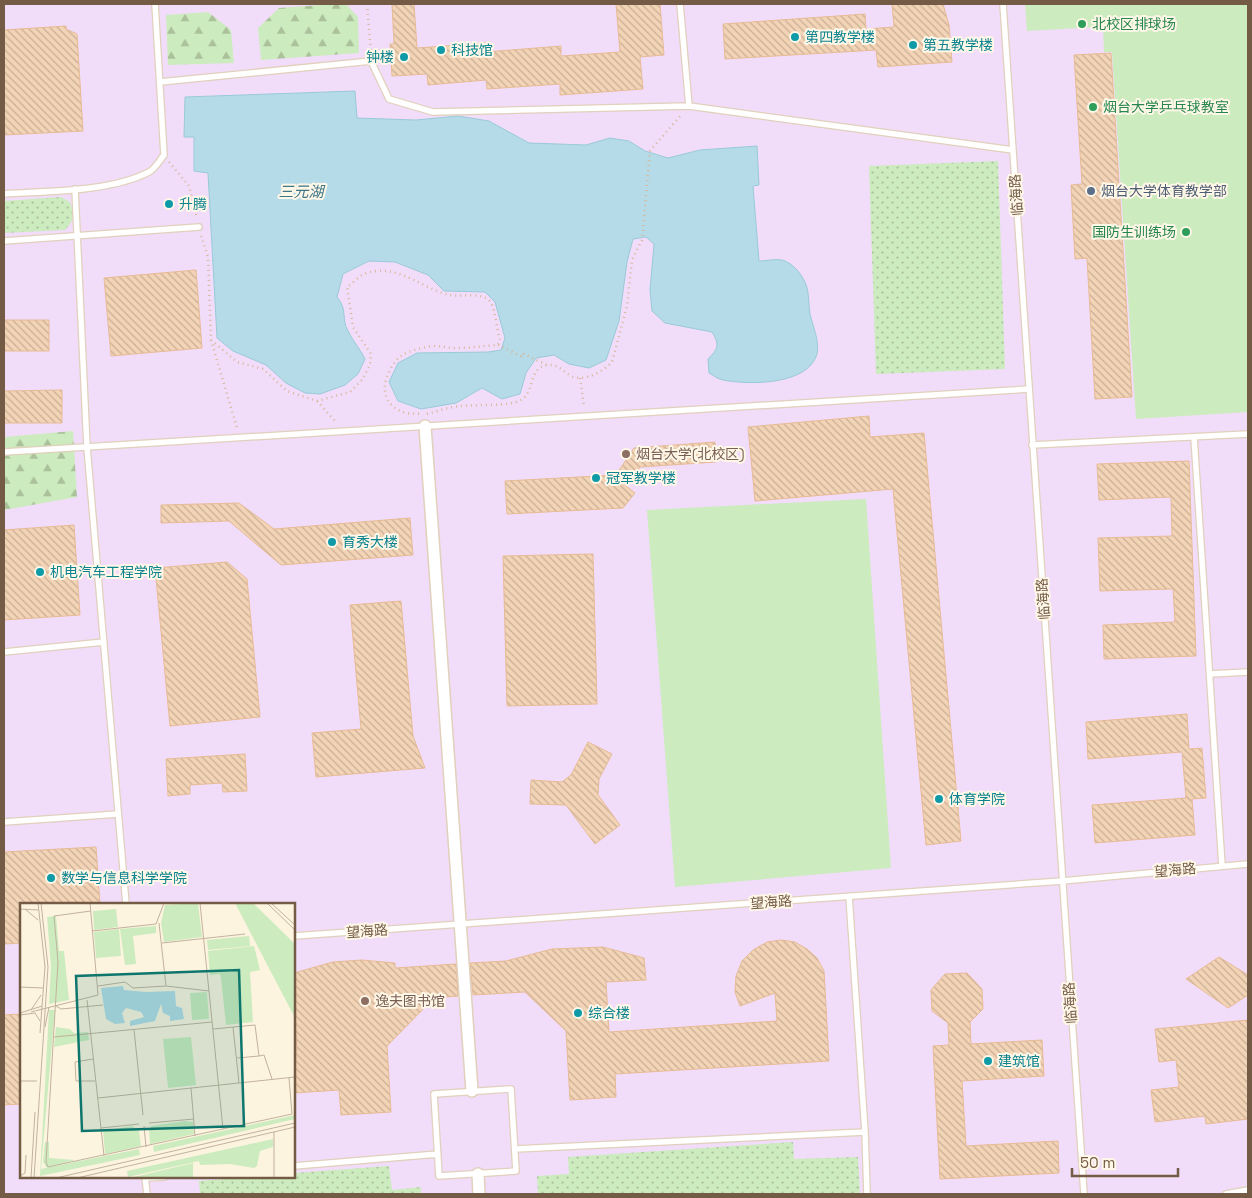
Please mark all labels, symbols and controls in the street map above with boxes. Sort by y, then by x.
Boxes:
place label: 北校区排球场 [1092,15,1176,33]
marker: 北校区排球场 [1076,18,1088,30]
place label: 第四教学楼 [805,28,875,46]
marker: 第四教学楼 [789,31,801,43]
place label: 第五教学楼 [923,36,993,54]
marker: 第五教学楼 [907,39,919,51]
place label: 科技馆 [451,41,493,59]
marker: 科技馆 [435,44,447,56]
place label: 钟楼 [366,48,394,66]
marker: 钟楼 [398,51,410,63]
place label: 烟台大学乒乓球教室 [1103,98,1229,116]
marker: 烟台大学乒乓球教室 [1087,101,1099,113]
street label: 临海路 [1006,173,1026,217]
water label: 三元湖 [278,182,325,201]
place label: 烟台大学体育教学部 [1101,182,1227,200]
marker: 烟台大学体育教学部 [1085,185,1097,197]
place label: 升腾 [179,195,207,213]
marker: 升腾 [163,198,175,210]
place label: 国防生训练场 [1092,223,1176,241]
marker: 国防生训练场 [1180,226,1192,238]
place label: 烟台大学(北校区) [636,445,745,463]
marker: 烟台大学(北校区) [620,448,632,460]
place label: 冠军教学楼 [606,469,676,487]
marker: 冠军教学楼 [590,472,602,484]
place label: 育秀大楼 [342,533,398,551]
marker: 育秀大楼 [326,536,338,548]
place label: 机电汽车工程学院 [50,563,162,581]
marker: 机电汽车工程学院 [34,566,46,578]
street label: 临海路 [1033,577,1053,621]
place label: 体育学院 [949,790,1005,808]
marker: 体育学院 [933,793,945,805]
street label: 望海路 [1153,859,1197,881]
place label: 数学与信息科学学院 [61,869,187,887]
marker: 数学与信息科学学院 [45,872,57,884]
street label: 望海路 [749,892,793,912]
inset map [20,903,295,1178]
street label: 望海路 [345,921,389,941]
street label: 临海路 [1060,981,1080,1025]
place label: 逸夫图书馆 [375,992,445,1010]
marker: 逸夫图书馆 [359,995,371,1007]
place label: 综合楼 [588,1004,630,1022]
marker: 综合楼 [572,1007,584,1019]
place label: 建筑馆 [998,1052,1040,1070]
marker: 建筑馆 [982,1055,994,1067]
scale bar [1072,1146,1178,1178]
text: 50 m [1080,1153,1115,1172]

